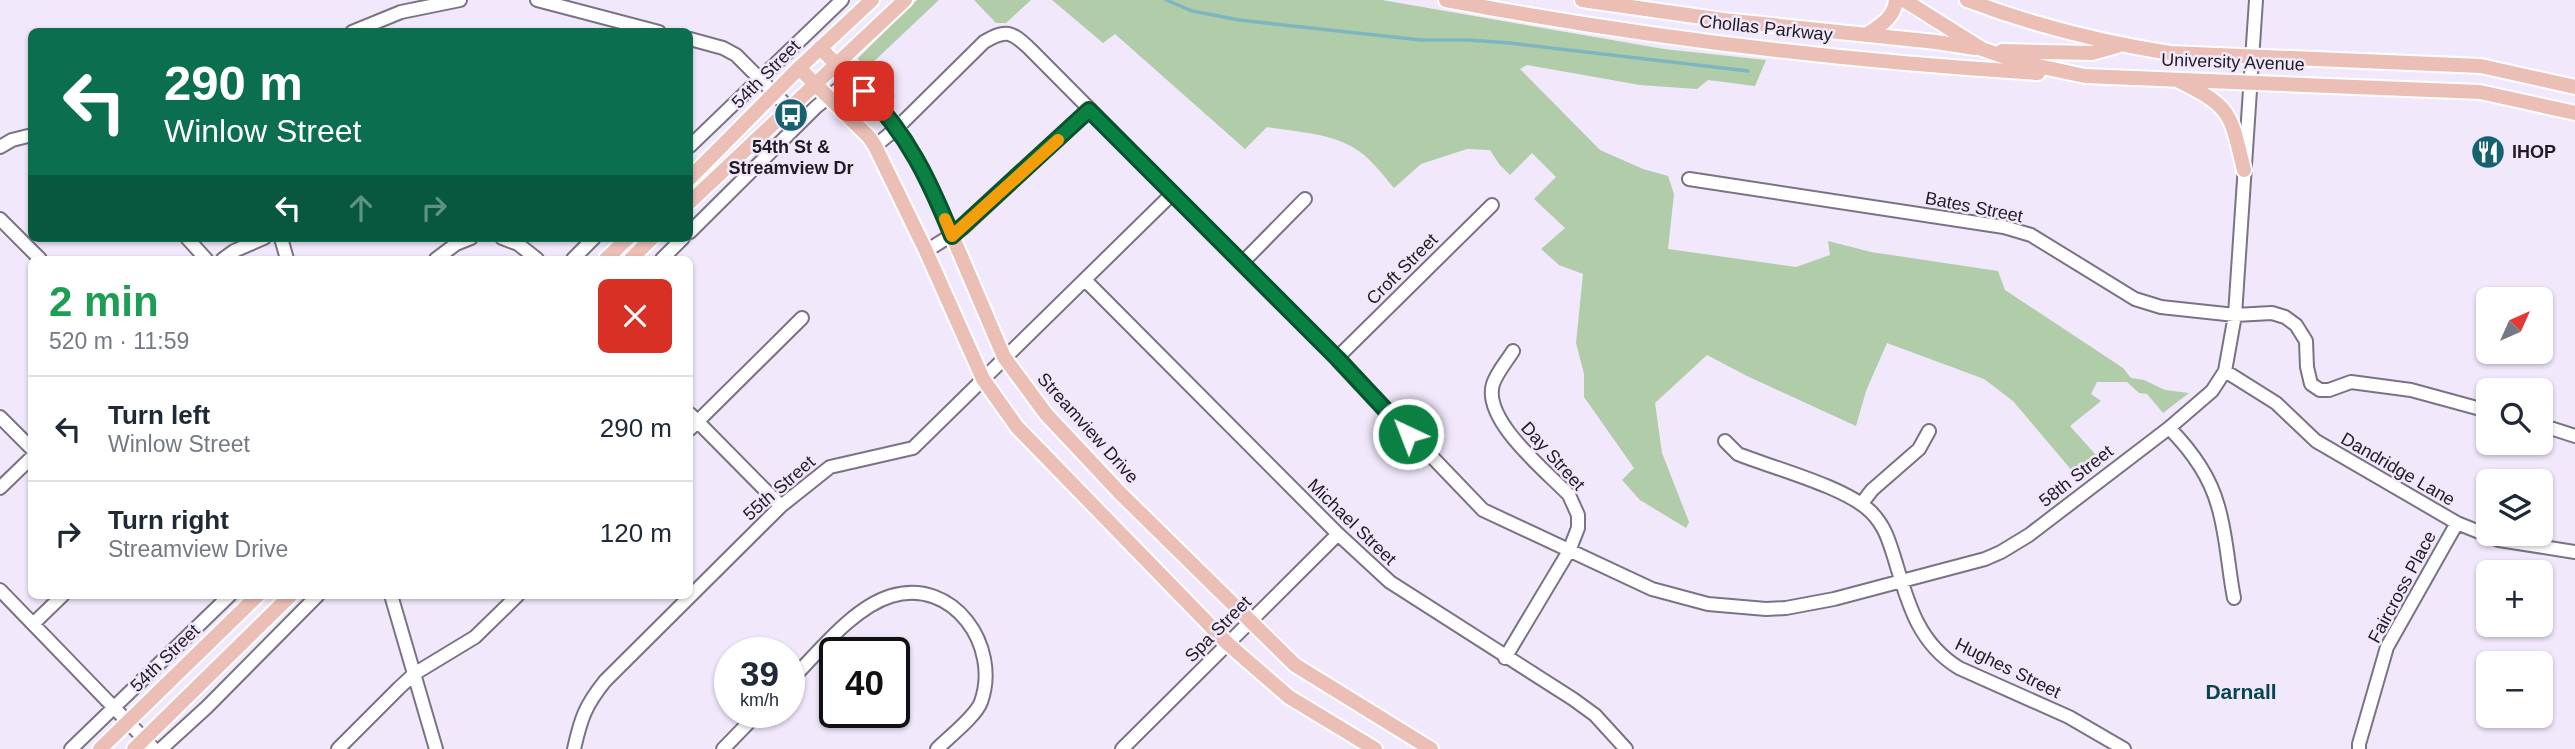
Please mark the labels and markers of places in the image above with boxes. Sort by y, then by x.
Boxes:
pin [834,61,894,121]
bus stop icon: 54th St & Streamview Dr [772,96,810,134]
restaurant icon: IHOP [2469,133,2507,171]
place label: 54th St & Streamview Dr [728,137,854,178]
place label: IHOP [2512,142,2556,162]

